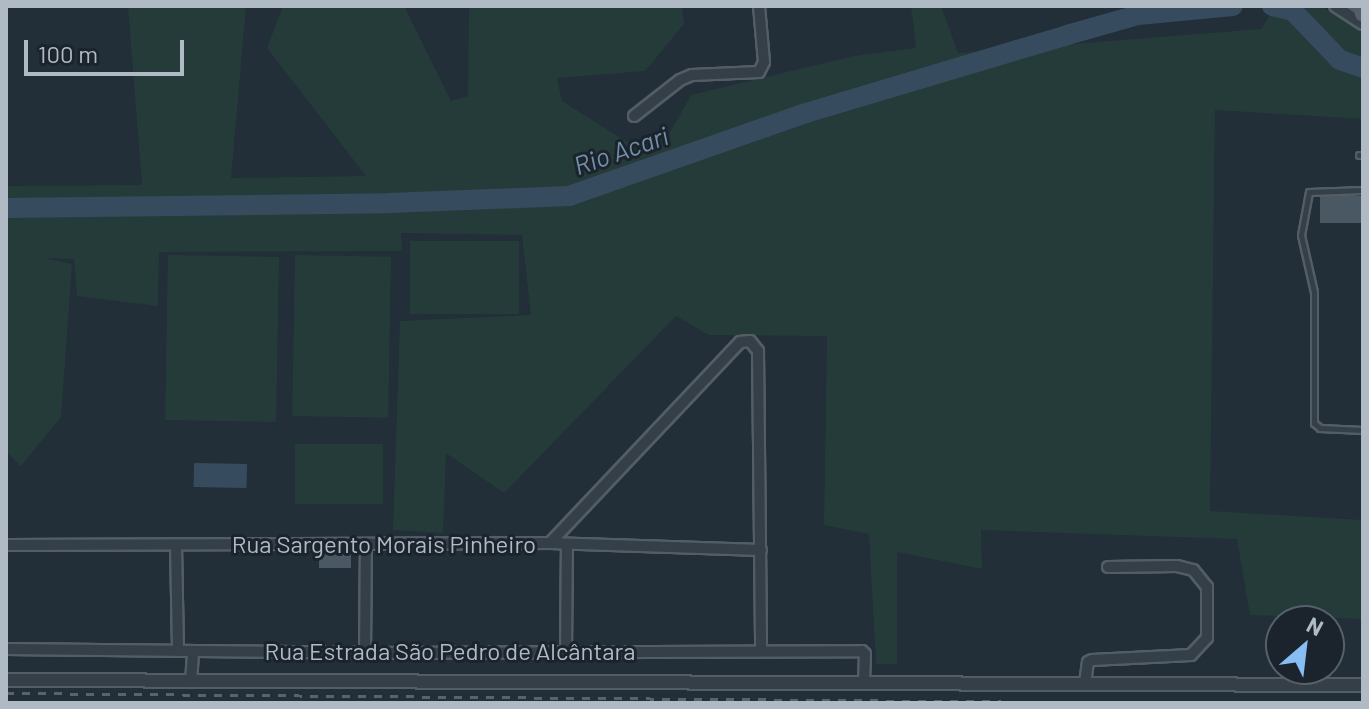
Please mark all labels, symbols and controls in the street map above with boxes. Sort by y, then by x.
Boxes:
scale bar [28,24,188,74]
text: 100 m [38,39,98,68]
water label: Rio Acari [570,119,672,181]
street label: Rua Sargento Morais Pinheiro [232,530,536,558]
north arrow [1265,605,1345,685]
text: N [1303,611,1328,640]
street label: Rua Estrada São Pedro de Alcântara [265,637,635,665]

